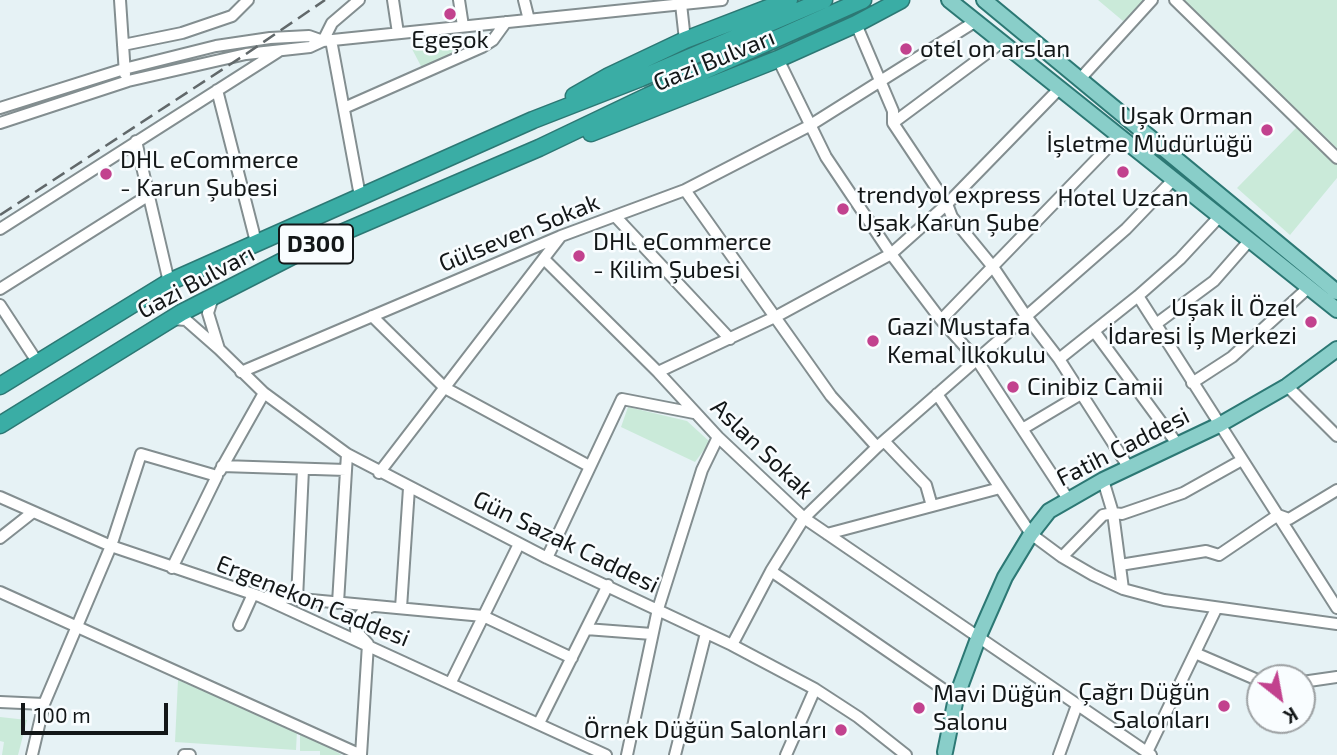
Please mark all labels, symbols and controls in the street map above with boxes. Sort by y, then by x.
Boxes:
marker: Egeşok [442,6,458,22]
street label: Gazi Bulvarı [649,23,779,97]
place label: Egeşok [411,26,489,54]
place label: otel on arslan [920,35,1070,63]
marker: otel on arslan [898,41,914,57]
place label: Uşak Orman İşletme Müdürlüğü [1046,102,1253,158]
marker: Uşak Orman İşletme Müdürlüğü [1259,122,1275,138]
place label: DHL eCommerce - Karun Şubesi [120,146,299,202]
marker: Hotel Uzcan [1115,164,1131,180]
marker: DHL eCommerce - Karun Şubesi [98,166,114,182]
place label: trendyol express Uşak Karun Şube [857,181,1041,237]
place label: Hotel Uzcan [1057,184,1189,212]
street label: Gülseven Sokak [435,188,603,278]
marker: trendyol express Uşak Karun Şube [835,201,851,217]
road number: D300 [279,224,353,264]
place label: DHL eCommerce - Kilim Şubesi [593,228,772,284]
street label: Gazi Bulvarı [133,239,259,325]
marker: DHL eCommerce - Kilim Şubesi [571,248,587,264]
place label: Uşak İl Özel İdaresi İş Merkezi [1108,294,1297,350]
place label: Gazi Mustafa Kemal İlkokulu [887,313,1046,369]
marker: Uşak İl Özel İdaresi İş Merkezi [1303,314,1319,330]
marker: Gazi Mustafa Kemal İlkokulu [865,333,881,349]
place label: Cinibiz Camii [1027,373,1164,401]
marker: Cinibiz Camii [1005,379,1021,395]
street label: Aslan Sokak [705,393,819,505]
street label: Fatih Caddesi [1052,401,1194,493]
street label: Gün Sazak Caddesi [468,485,664,599]
street label: Ergenekon Caddesi [212,549,414,653]
north arrow [1246,664,1316,734]
place label: Çağrı Düğün Salonları [1078,678,1210,734]
place label: Mavi Düğün Salonu [933,680,1062,736]
scale bar [24,688,172,732]
marker: Çağrı Düğün Salonları [1216,698,1232,714]
marker: Mavi Düğün Salonu [911,700,927,716]
text: 100 m [34,702,91,727]
text: K [1280,703,1302,729]
place label: Örnek Düğün Salonları [584,716,827,744]
marker: Örnek Düğün Salonları [833,722,849,738]

